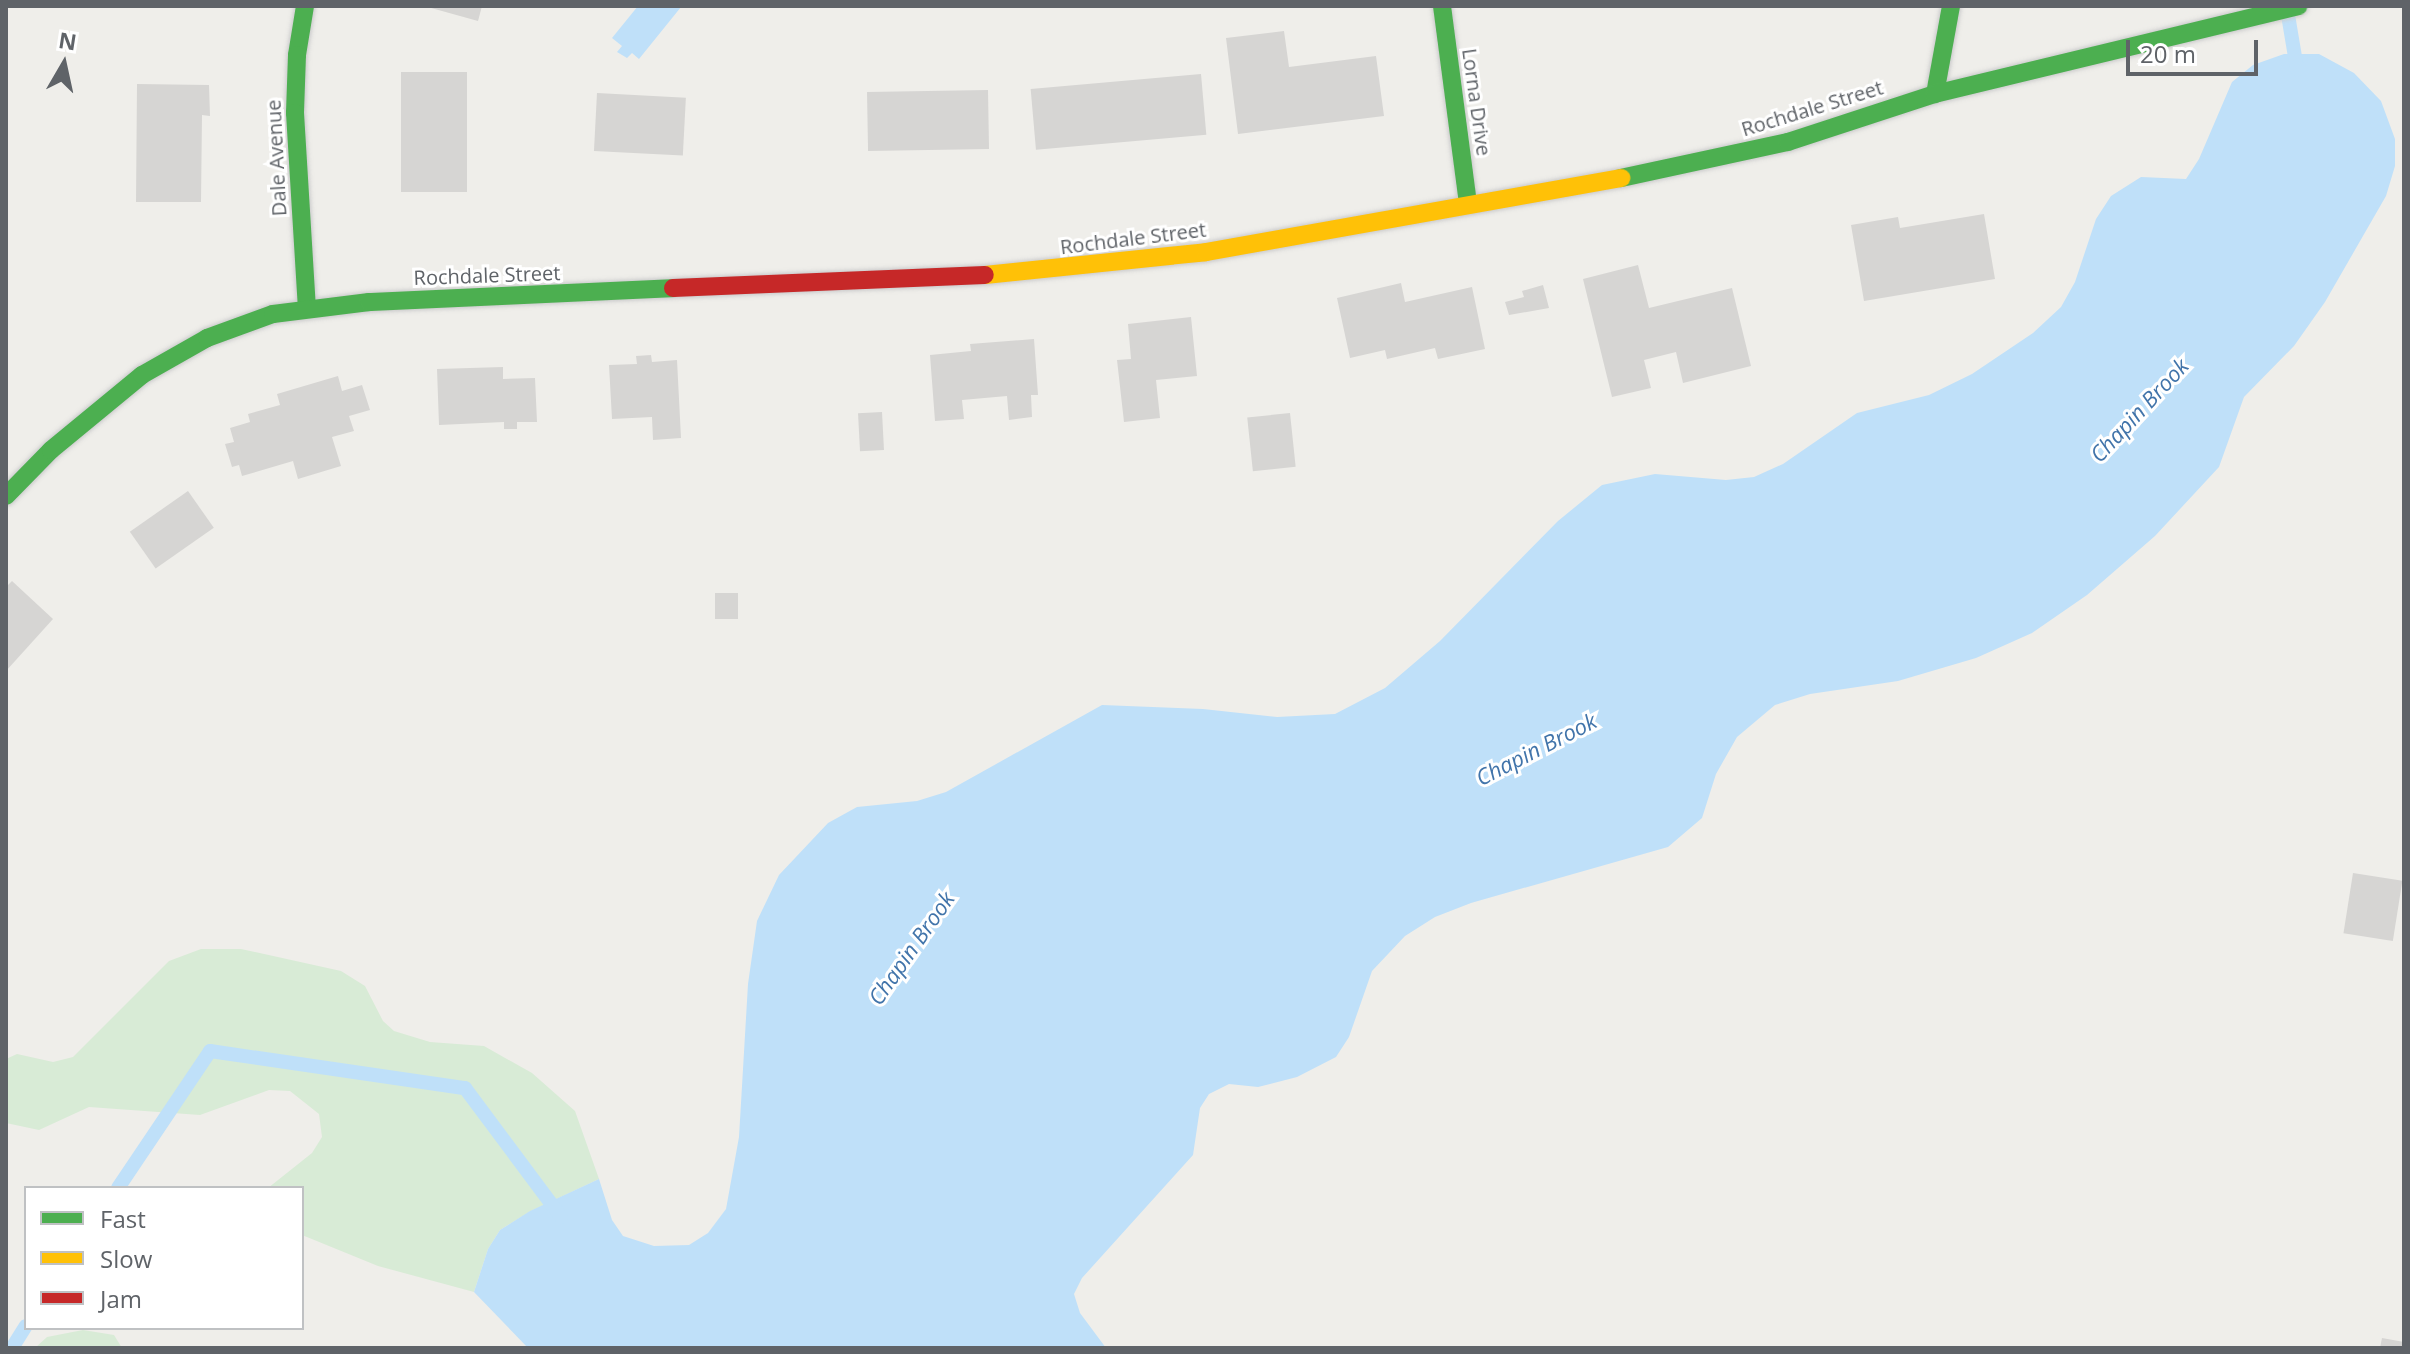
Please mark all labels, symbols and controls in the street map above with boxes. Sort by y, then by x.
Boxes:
north arrow [24,24,104,104]
text: N [57,24,79,57]
scale bar [2130,24,2262,74]
text: 20 m [2140,37,2196,70]
street label: Lorna Drive [1458,47,1496,157]
street label: Rochdale Street [1738,75,1886,141]
street label: Dale Avenue [261,99,291,217]
street label: Rochdale Street [1059,217,1207,259]
street label: Rochdale Street [413,260,561,290]
water label: Chapin Brook [2084,353,2194,467]
water label: Chapin Brook [1471,707,1601,791]
water label: Chapin Brook [862,886,960,1010]
legend [24,1186,304,1330]
text: Fast [100,1202,146,1235]
text: Slow [100,1242,152,1275]
text: Jam [100,1282,142,1315]

